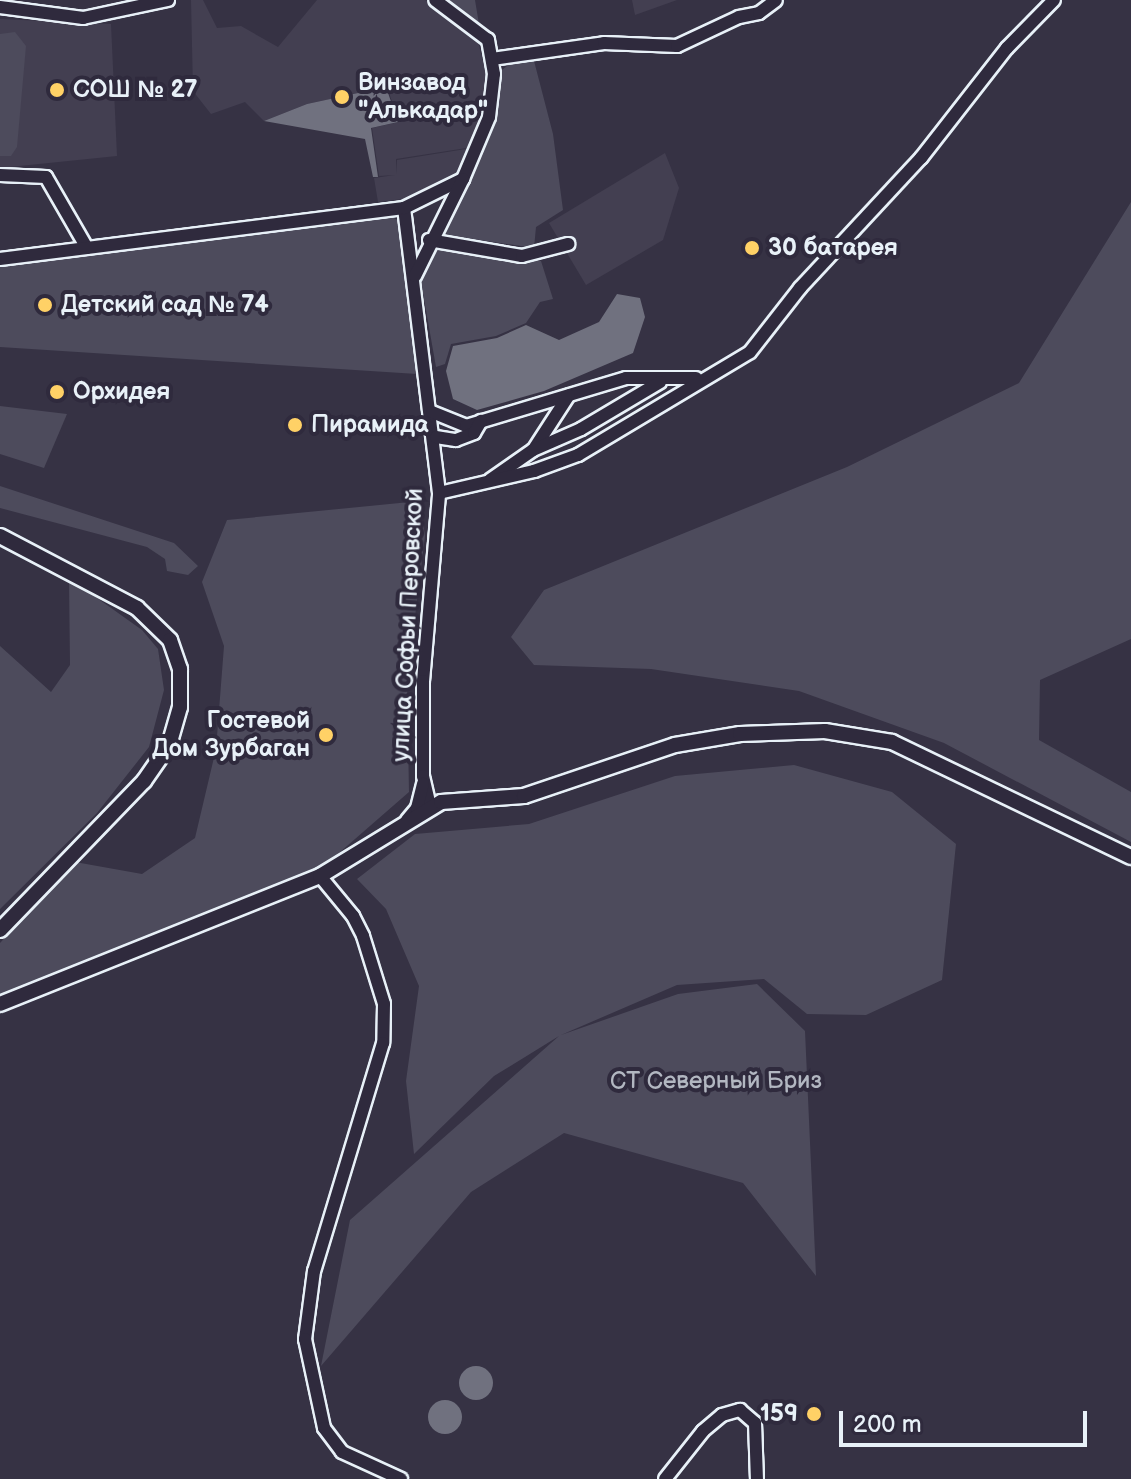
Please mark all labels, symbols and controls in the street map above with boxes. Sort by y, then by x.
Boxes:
place label: Винзавод "Алькадар" [358,69,488,125]
place label: СОШ № 27 [73,76,197,104]
marker: СОШ № 27 [48,81,66,99]
marker: Винзавод "Алькадар" [333,88,351,106]
place label: 30 батарея [768,234,898,262]
marker: 30 батарея [743,239,761,257]
place label: Детский сад № 74 [61,291,269,319]
marker: Детский сад № 74 [36,296,54,314]
place label: Орхидея [73,378,170,406]
marker: Орхидея [48,383,66,401]
place label: Пирамида [311,411,428,439]
marker: Пирамида [286,416,304,434]
street label: улица Софьи Перовской [386,488,430,762]
place label: Гостевой Дом Зурбаган [152,707,310,763]
marker: Гостевой Дом Зурбаган [317,726,335,744]
park label: СТ Северный Бриз [610,1067,822,1095]
scale bar [843,1395,1091,1445]
place label: 159 [760,1400,798,1428]
marker: 159 [805,1405,823,1423]
text: 200 m [853,1410,922,1439]

